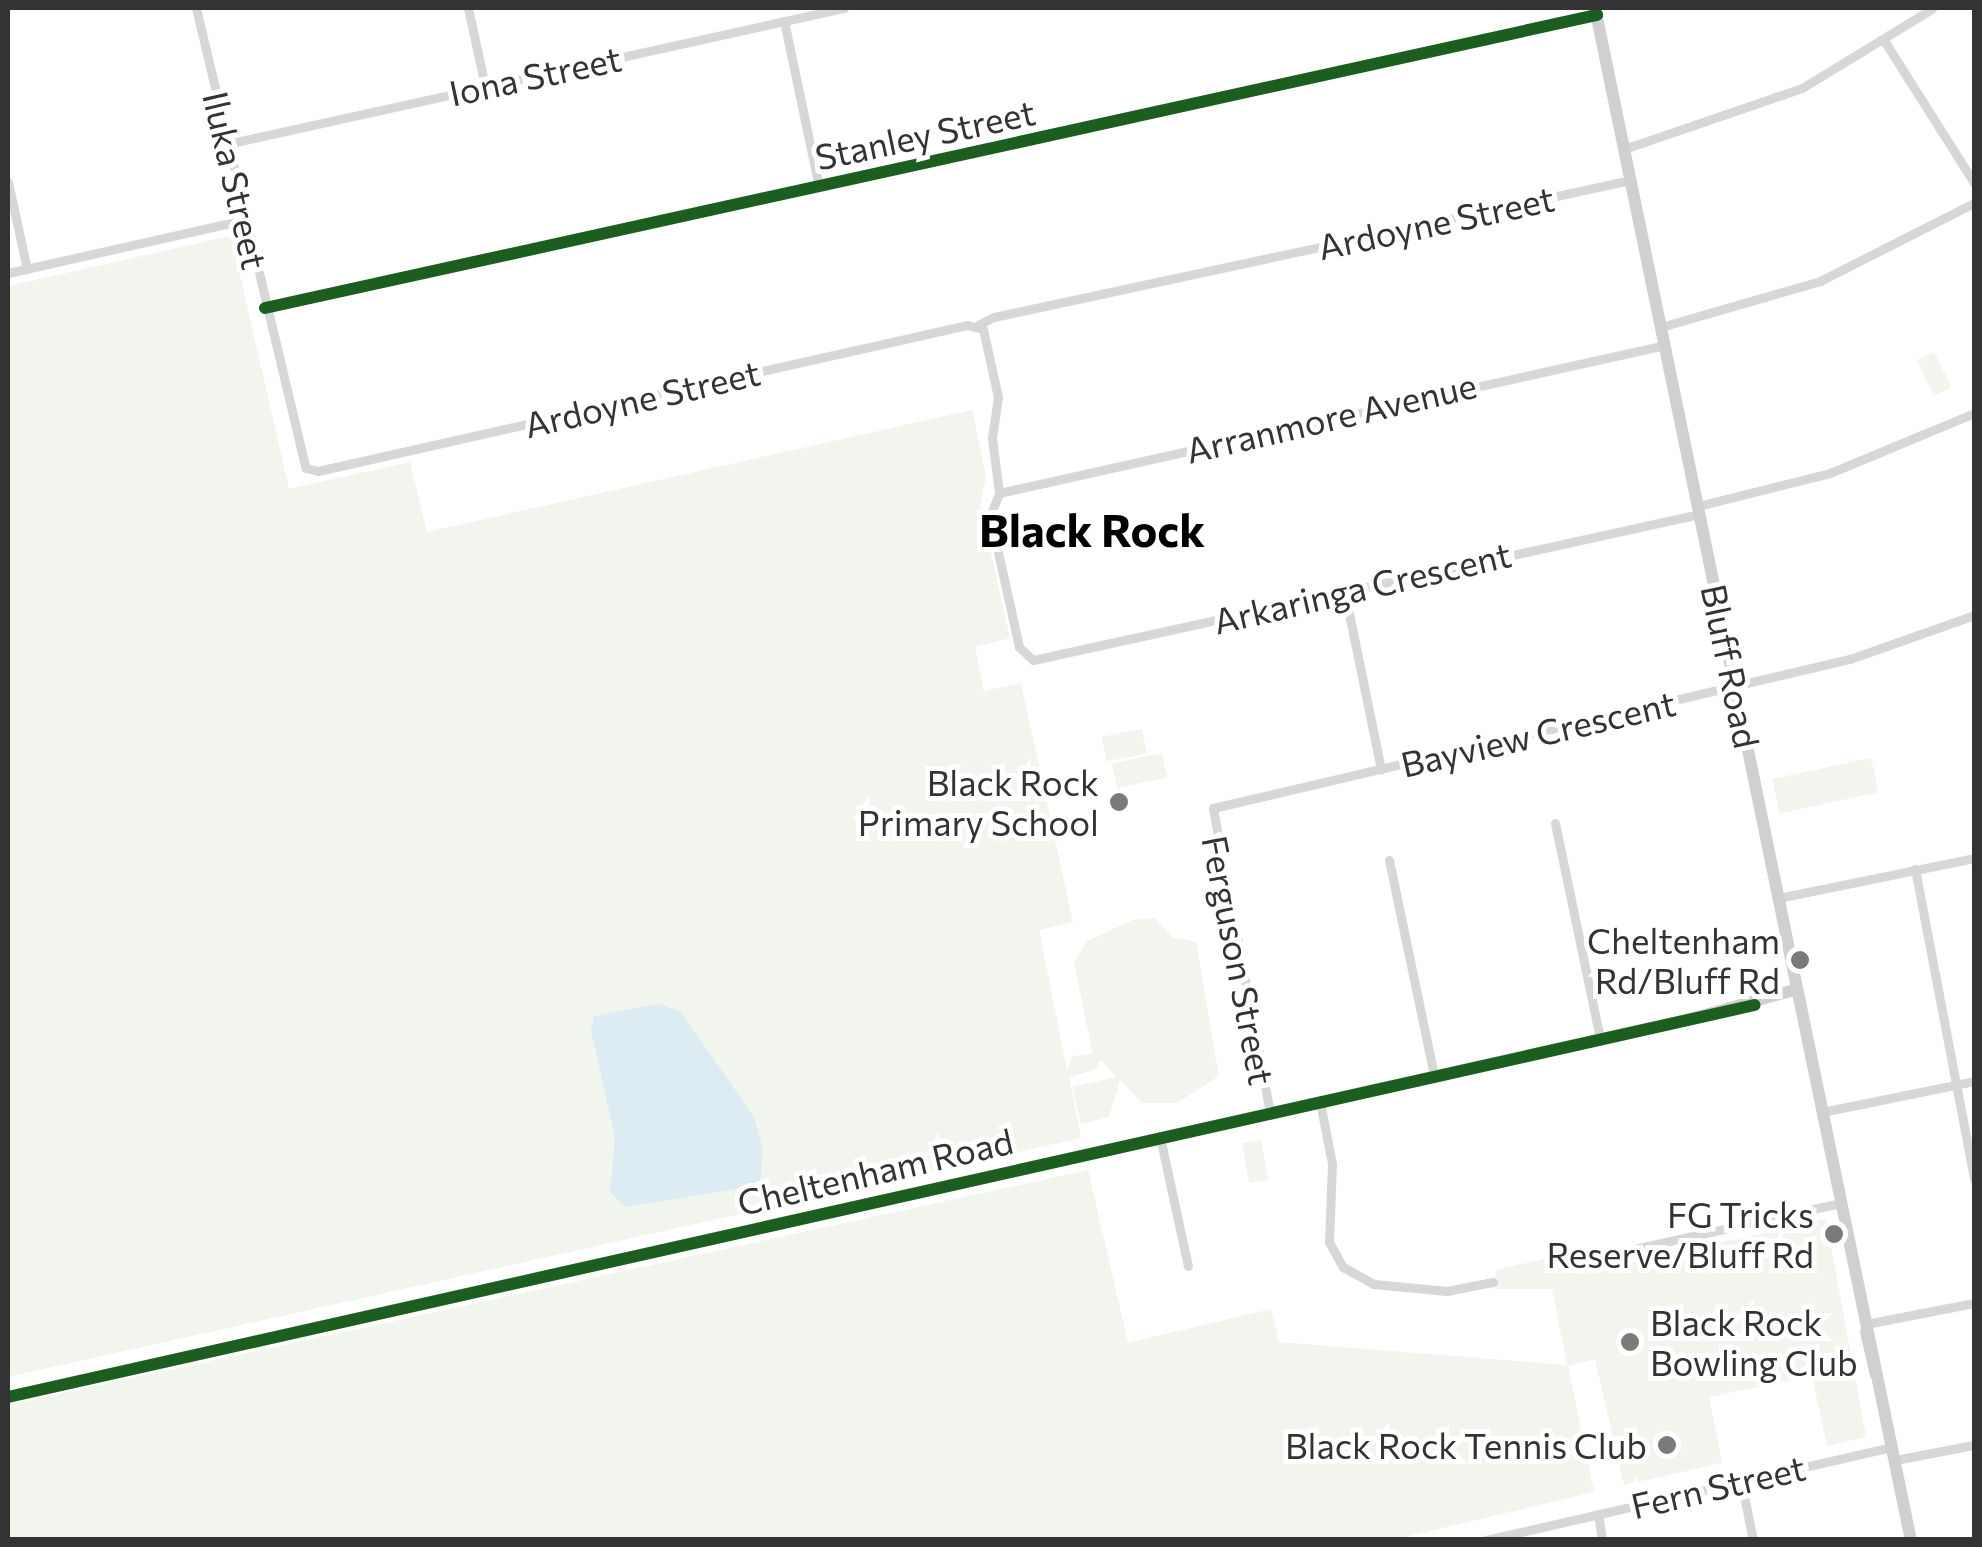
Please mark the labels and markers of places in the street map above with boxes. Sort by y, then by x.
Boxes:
place label: Black Rock Primary School [858,761,1099,843]
marker: Black Rock Primary School [1108,791,1130,813]
place label: Cheltenham Rd/Bluff Rd [1587,919,1780,1001]
marker: Cheltenham Rd/Bluff Rd [1789,949,1811,971]
place label: FG Tricks Reserve/Bluff Rd [1546,1193,1814,1275]
marker: FG Tricks Reserve/Bluff Rd [1823,1223,1845,1245]
place label: Black Rock Bowling Club [1650,1301,1858,1383]
marker: Black Rock Bowling Club [1619,1331,1641,1353]
place label: Black Rock Tennis Club [1285,1424,1647,1466]
marker: Black Rock Tennis Club [1656,1434,1678,1456]

